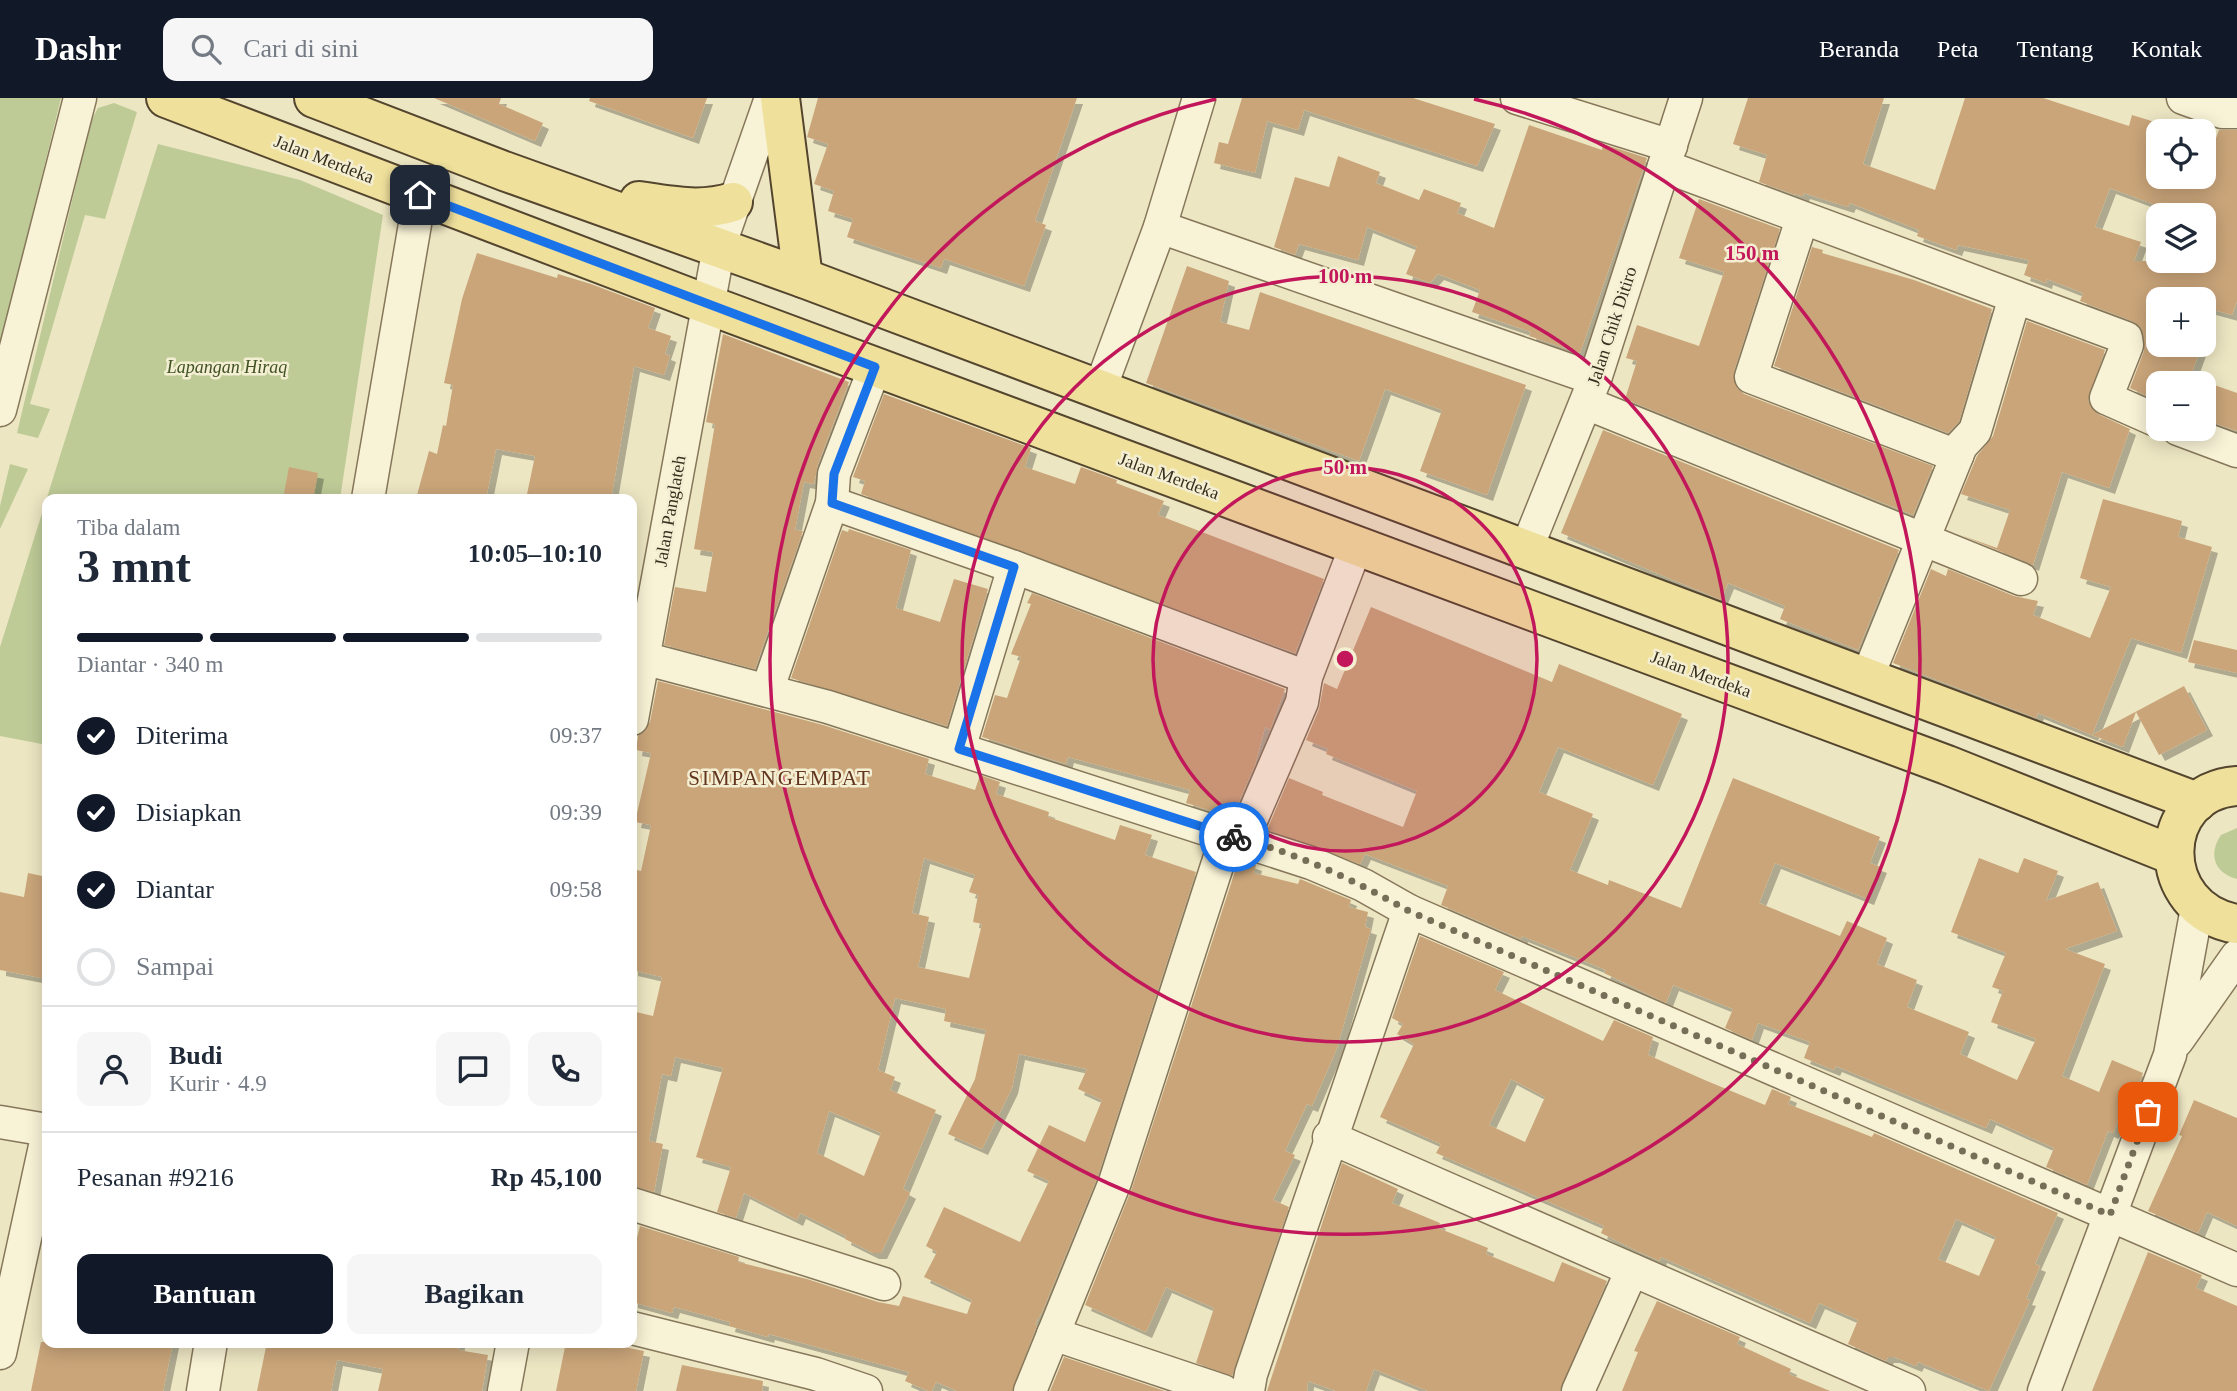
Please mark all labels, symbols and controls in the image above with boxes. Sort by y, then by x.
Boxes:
search box [163,18,653,81]
icon: search [187,30,225,68]
text: Dashr [35,31,121,67]
text: Cari di sini [243,34,359,63]
text: Beranda [1819,36,1899,62]
text: Peta [1937,36,1978,62]
text: Tentang [2016,36,2093,62]
text: Kontak [2131,36,2202,62]
map controls [2146,119,2216,441]
button: locate [2146,119,2216,189]
street label: Jalan Merdeka [271,131,377,187]
pin [390,165,450,225]
icon: home [401,176,439,214]
button: layers [2146,203,2216,273]
text: 150 m [1725,241,1780,265]
text: 100 m [1318,264,1373,288]
street label: Jalan Chik Ditiro [1583,264,1641,388]
button: + [2146,287,2216,357]
park label: Lapangan Hiraq [166,357,287,377]
button: − [2146,371,2216,441]
street label: Jalan Merdeka [1116,449,1222,503]
street label: Jalan Panglateh [650,454,690,568]
text: 50 m [1323,455,1367,479]
text: Tiba dalam [77,515,180,540]
text: 10:05–10:10 [468,539,602,568]
text: 3 mnt [77,541,191,592]
centre of rings [1333,647,1357,671]
street label: Jalan Merdeka [1648,647,1754,701]
text: Diantar · 340 m [77,652,223,677]
icon: check [77,717,115,755]
text: Diterima [136,721,228,750]
text: 09:37 [550,723,602,748]
district label: SIMPANGEMPAT [688,766,872,790]
icon: check [77,794,115,832]
text: Disiapkan [136,798,241,827]
text: 09:39 [550,800,602,825]
courier [1199,802,1269,872]
icon: bike [1215,818,1253,856]
icon: check [77,871,115,909]
text: Diantar [136,875,214,904]
text: 09:58 [550,877,602,902]
text: Sampai [136,952,214,981]
button: person [77,1032,151,1106]
button: chat [436,1032,510,1106]
button: phone [528,1032,602,1106]
text: Budi [169,1041,223,1070]
text: Kurir · 4.9 [169,1071,267,1096]
pin [2118,1082,2178,1142]
icon: bag [2129,1093,2167,1131]
text: Pesanan #9216 [77,1163,234,1192]
text: Rp 45,100 [491,1163,602,1192]
button: Bantuan [77,1254,333,1334]
button: Bagikan [347,1254,602,1334]

